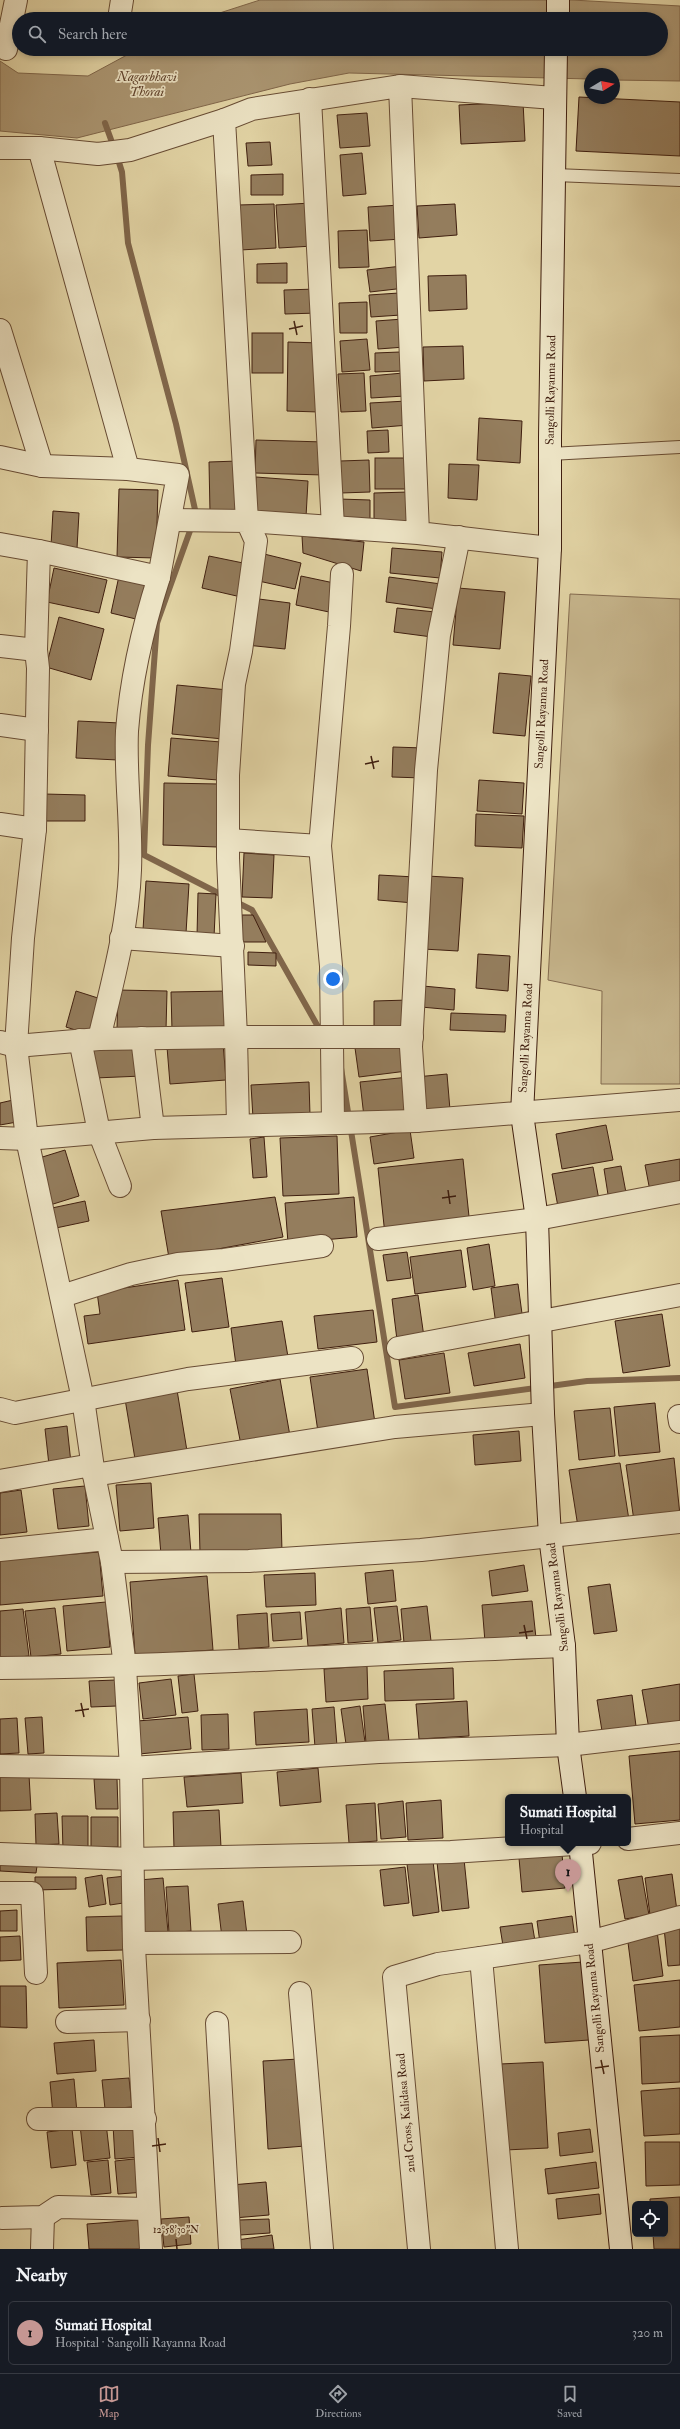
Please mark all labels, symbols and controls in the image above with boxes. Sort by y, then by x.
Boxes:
search box [12,12,668,56]
icon: search [26,23,48,45]
text: Search here [58,25,127,44]
north arrow [584,68,620,104]
water label: Nagarbhavi Thorai [116,69,177,100]
street label: Sangolli Rayanna Road [543,335,559,445]
street label: Sangolli Rayanna Road [532,659,552,769]
your location [323,969,343,989]
street label: Sangolli Rayanna Road [516,983,536,1093]
street label: Sangolli Rayanna Road [544,1542,572,1652]
popup [505,1794,631,1846]
text: Sumati Hospital [520,1803,616,1822]
text: Hospital [520,1822,564,1838]
pin: 1 [555,1859,581,1892]
street label: Sangolli Rayanna Road [582,1943,608,2053]
street label: 2nd Cross, Kalidasa Road [393,2052,419,2174]
map controls [632,2201,668,2237]
button: locate [632,2201,668,2237]
text: 12°58'30"N [153,2224,199,2236]
text: Nearby [16,2265,67,2286]
text: Sumati Hospital [55,2316,152,2335]
text: 1 [28,2325,32,2341]
text: 320 m [632,2325,663,2341]
text: Hospital · Sangolli Rayanna Road [55,2335,226,2351]
tab: Map [98,2383,120,2420]
tab: Directions [315,2383,362,2420]
tab: Saved [557,2383,582,2420]

